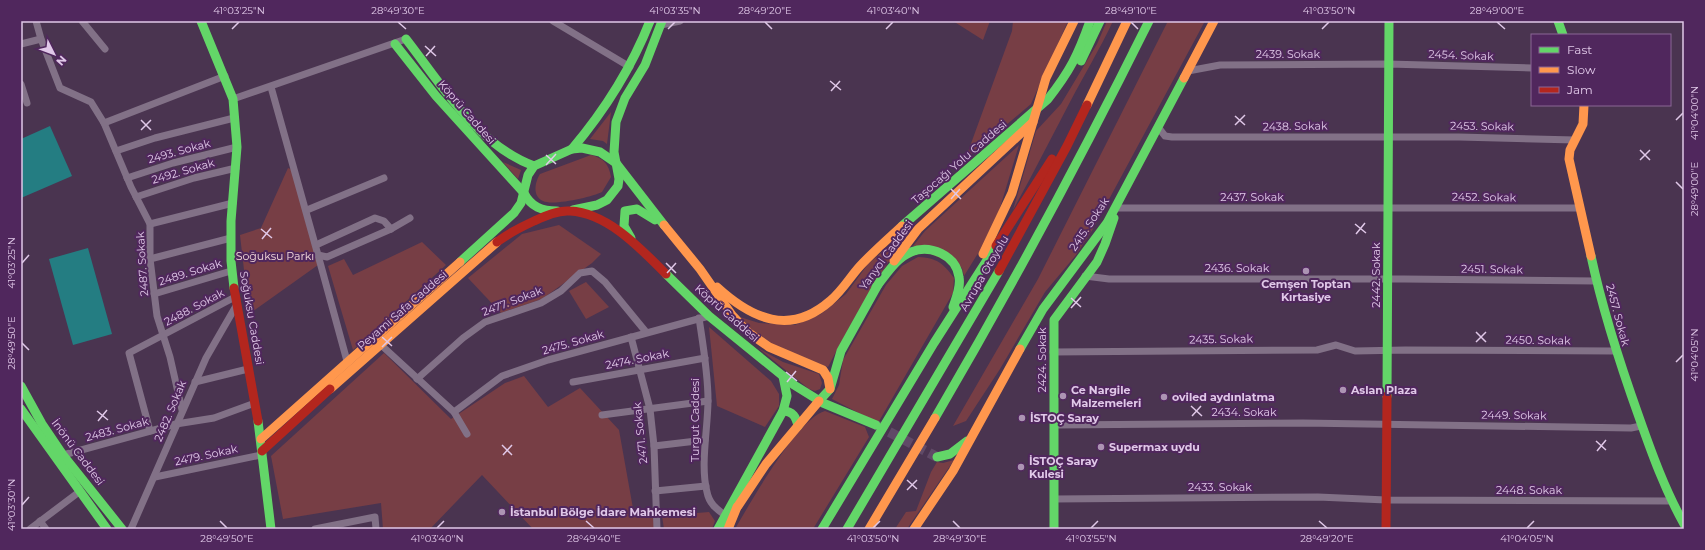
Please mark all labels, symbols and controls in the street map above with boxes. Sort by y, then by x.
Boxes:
text: 41°03'25"N [213,4,265,17]
text: 28°49'30"E [371,4,425,17]
text: 41°03'35"N [649,4,701,17]
text: 28°49'20"E [738,4,792,17]
text: 41°03'40"N [866,4,920,17]
text: 28°49'10"E [1105,4,1157,17]
text: 41°03'50"N [1303,4,1355,17]
text: 28°49'00"E [1470,4,1524,17]
north arrow [34,34,74,74]
legend [1531,34,1671,106]
text: Fast [1567,42,1592,57]
street label: 2439. Sokak [1256,47,1321,61]
street label: 2454. Sokak [1428,47,1494,63]
text: N [53,53,70,69]
text: Slow [1567,62,1596,77]
street label: Köprü Caddesi [435,77,499,147]
text: Jam [1566,82,1593,97]
text: 41°04'00"N [1688,86,1701,140]
street label: Taşocağı Yolu Caddesi [909,117,1009,207]
street label: 2438. Sokak [1262,118,1328,134]
street label: 2453. Sokak [1450,118,1515,134]
street label: 2493. Sokak [146,136,212,166]
street label: 2492. Sokak [150,155,216,187]
text: 28°49'00"E [1688,162,1701,216]
street label: 2452. Sokak [1452,189,1517,205]
street label: 2437. Sokak [1220,190,1284,204]
street label: 2415. Sokak [1066,194,1112,253]
street label: Yanyol Caddesi [856,217,916,293]
street label: 2487. Sokak [133,231,151,297]
street label: Avrupa Otoyolu [957,232,1011,314]
text: 41°03'25"N [5,237,18,289]
street label: 2442. Sokak [1369,242,1383,308]
park label: Soğuksu Parkı [236,249,314,263]
street label: 2489. Sokak [157,256,224,288]
street label: 2436. Sokak [1205,261,1270,275]
street label: 2451. Sokak [1461,261,1523,277]
marker: Cemşen Toptan Kırtasiye [1301,266,1311,276]
street label: Peyami Safa Caddesi [354,267,450,353]
street label: Soğuksu Caddesi [237,270,267,366]
place label: Cemşen Toptan Kırtasiye [1261,277,1351,304]
street label: Köprü Caddesi [692,281,762,345]
street label: 2457. Sokak [1603,282,1633,348]
street label: 2477. Sokak [480,283,545,319]
street label: 2488. Sokak [162,285,227,329]
text: 28°49'50"E [5,316,18,370]
street label: 2475. Sokak [540,326,606,357]
street label: 2424. Sokak [1035,327,1049,393]
text: 41°04'05"N [1688,328,1701,382]
street label: 2435. Sokak [1189,331,1253,347]
street label: 2450. Sokak [1505,332,1571,348]
street label: 2474. Sokak [604,346,670,372]
street label: 2482. Sokak [151,378,189,444]
street label: Turgut Caddesi [688,378,702,462]
place label: Ce Nargile Malzemeleri [1071,383,1141,410]
place label: Aslan Plaza [1350,383,1417,397]
marker: Aslan Plaza [1338,385,1348,395]
place label: oviled aydınlatma [1172,390,1275,404]
marker: Ce Nargile Malzemeleri [1058,391,1068,401]
marker: oviled aydınlatma [1159,392,1169,402]
street label: 2471. Sokak [630,401,650,464]
street label: 2434. Sokak [1211,405,1277,419]
street label: 2449. Sokak [1481,407,1547,423]
place label: İSTOÇ Saray [1030,411,1099,425]
marker: İSTOÇ Saray [1017,413,1027,423]
street label: 2483. Sokak [84,414,151,444]
street label: İnönü Caddesi [48,416,108,488]
place label: Supermax uydu [1109,440,1200,454]
street label: 2479. Sokak [173,441,239,469]
marker: Supermax uydu [1096,442,1106,452]
place label: İSTOÇ Saray Kulesi [1029,454,1098,481]
marker: İSTOÇ Saray Kulesi [1016,462,1026,472]
text: 41°03'30"N [5,479,18,531]
street label: 2433. Sokak [1188,480,1252,494]
street label: 2448. Sokak [1496,483,1563,497]
place label: İstanbul Bölge İdare Mahkemesi [510,505,696,519]
marker: İstanbul Bölge İdare Mahkemesi [497,507,507,517]
text: 28°49'50"E [200,532,254,545]
text: 41°03'40"N [410,532,464,545]
text: 28°49'40"E [567,532,621,545]
text: 41°03'50"N [847,532,899,545]
text: 28°49'30"E [933,532,987,545]
text: 41°03'55"N [1065,532,1117,545]
text: 28°49'20"E [1300,532,1354,545]
text: 41°04'05"N [1500,532,1554,545]

